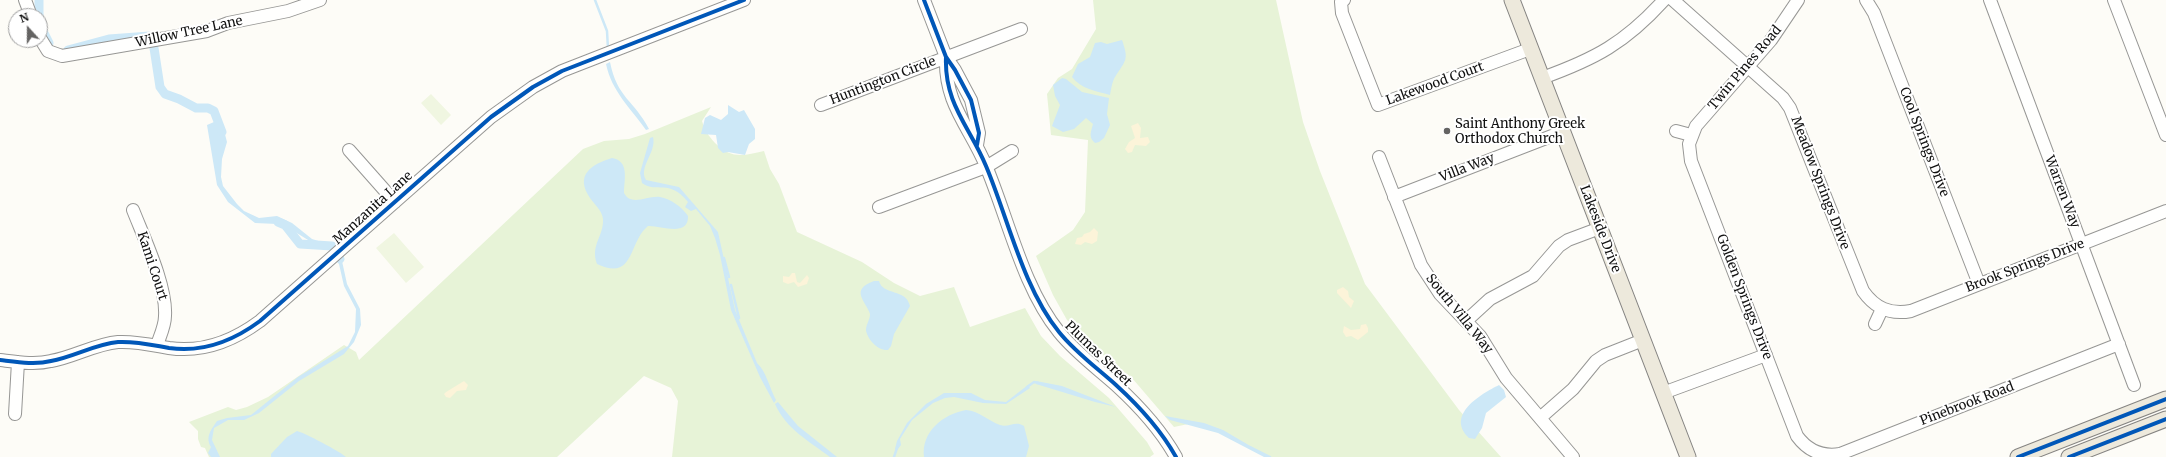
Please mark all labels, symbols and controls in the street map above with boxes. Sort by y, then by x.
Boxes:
north arrow [8,8,48,48]
text: N [17,10,31,26]
street label: Willow Tree Lane [134,13,244,51]
street label: Twin Pines Road [1705,23,1785,113]
street label: Huntington Circle [828,54,938,108]
street label: Lakewood Court [1384,59,1486,109]
street label: Cool Springs Drive [1896,85,1952,199]
street label: Meadow Springs Drive [1787,114,1853,252]
place label: Saint Anthony Greek Orthodox Church [1455,116,1585,147]
marker: Saint Anthony Greek Orthodox Church [1442,126,1452,136]
street label: Villa Way [1437,150,1497,186]
street label: Warren Way [2041,154,2083,230]
street label: Manzanita Lane [330,168,416,248]
street label: Lakeside Drive [1576,183,1624,275]
street label: Kami Court [134,230,170,302]
street label: Golden Springs Drive [1713,232,1775,362]
street label: Brook Springs Drive [1963,236,2087,296]
street label: South Villa Way [1422,271,1496,357]
street label: Plumas Street [1061,318,1135,390]
street label: Pinebrook Road [1918,379,2016,429]

